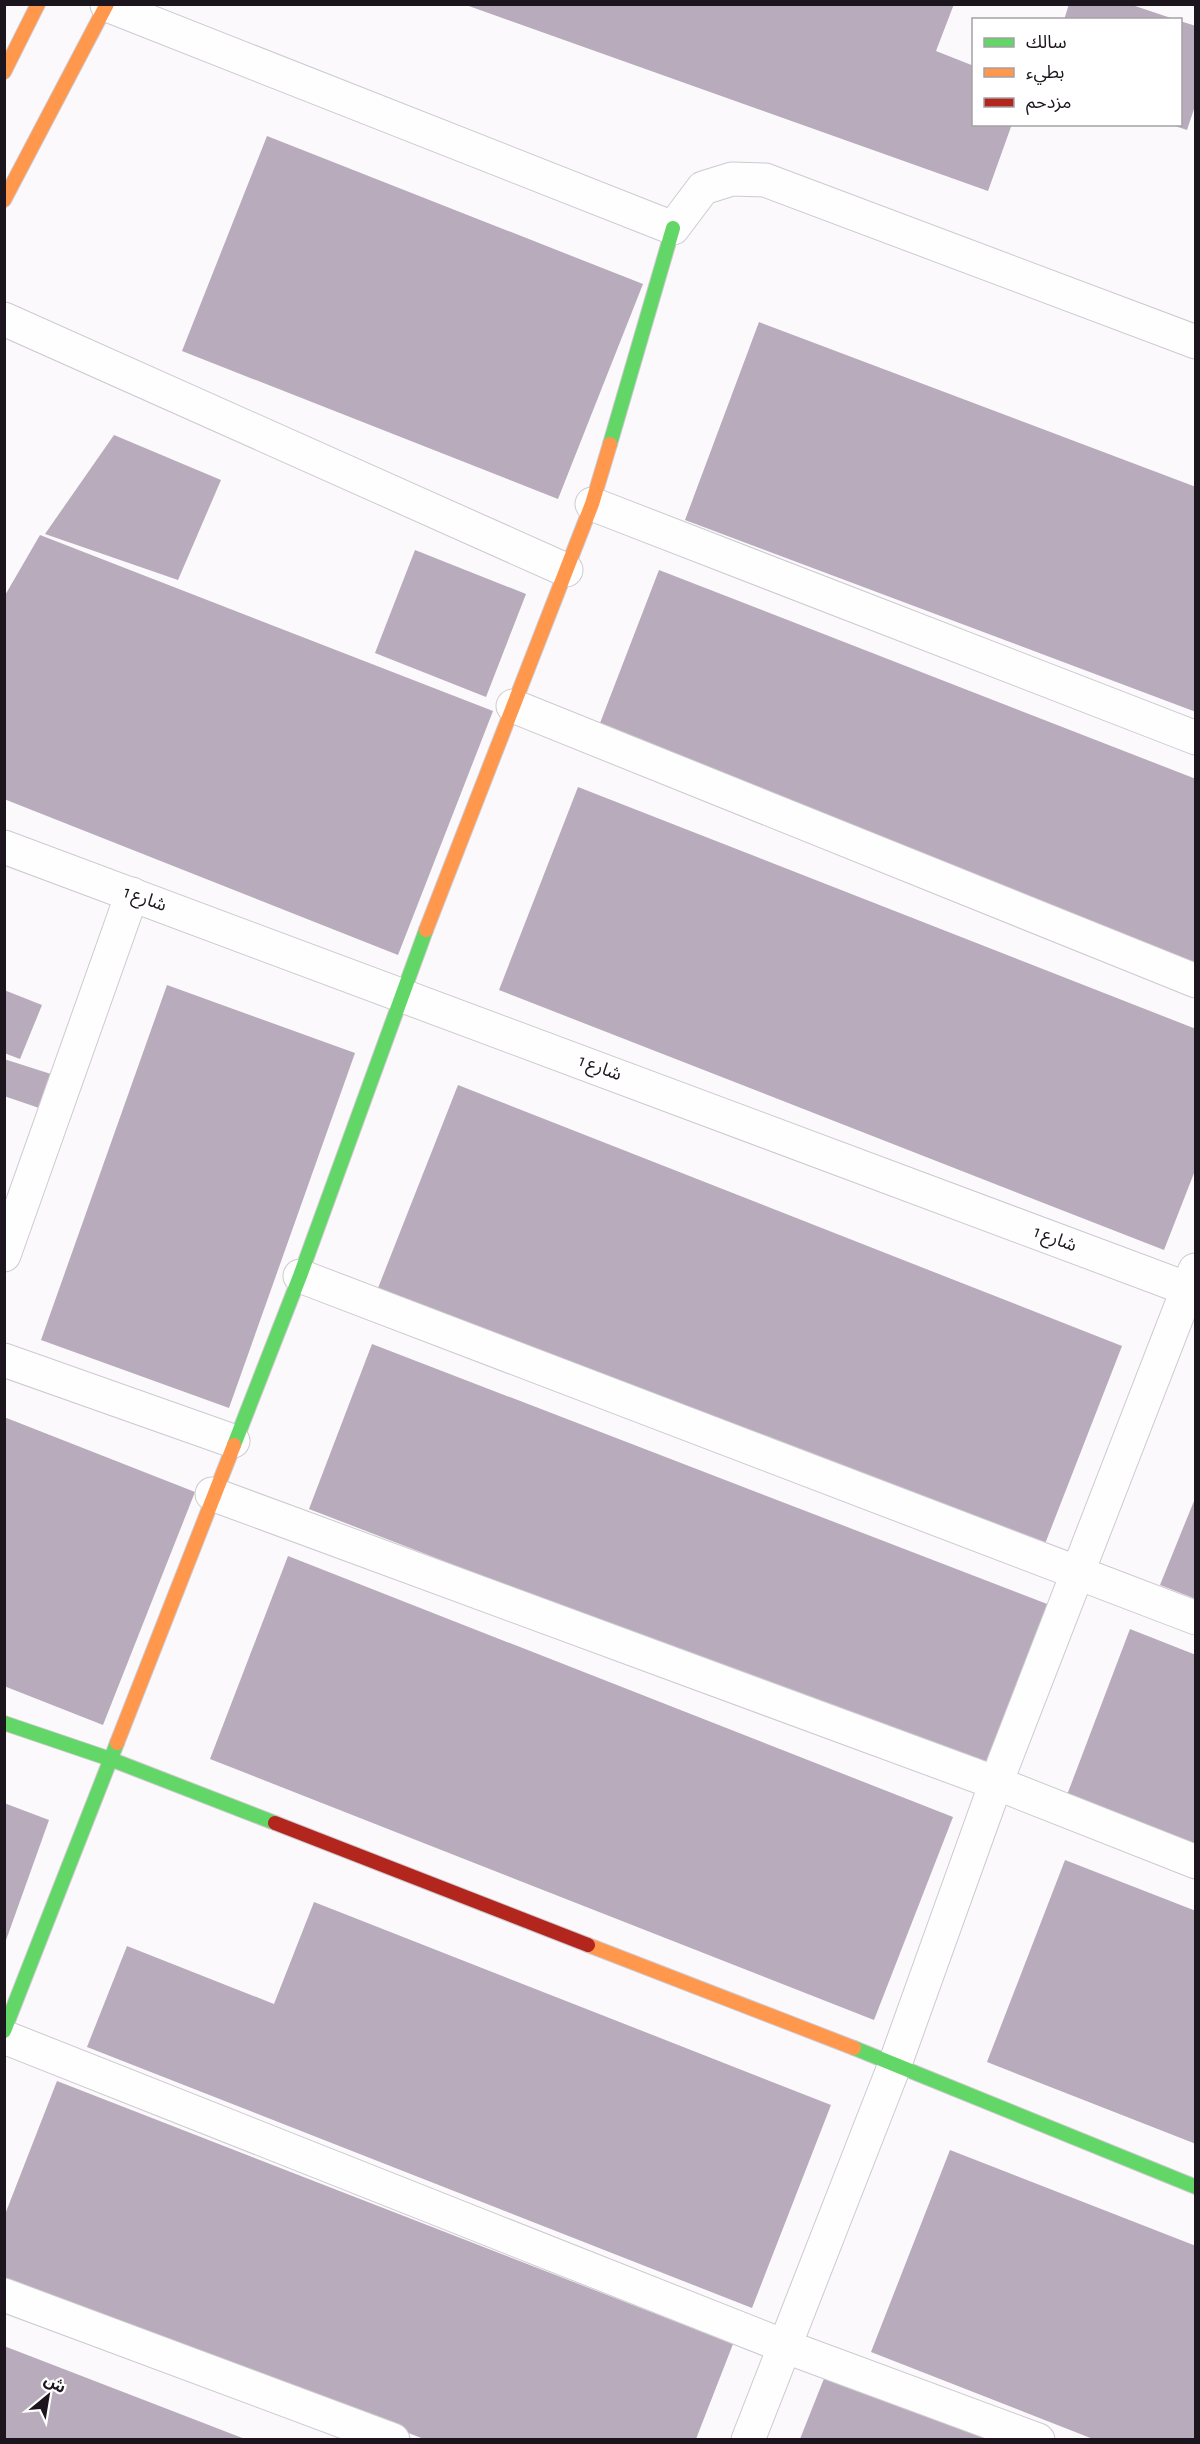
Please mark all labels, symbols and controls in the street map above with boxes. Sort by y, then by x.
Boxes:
legend [972,18,1182,126]
text: سالك [1026,34,1067,52]
text: بطيء [1026,64,1064,85]
text: مزدحم [1026,94,1071,115]
street label: شارع 1 [120,883,169,919]
street label: شارع 1 [575,1052,624,1088]
street label: شارع 1 [1030,1223,1079,1259]
north arrow [18,2366,78,2426]
text: ش [41,2371,69,2397]

